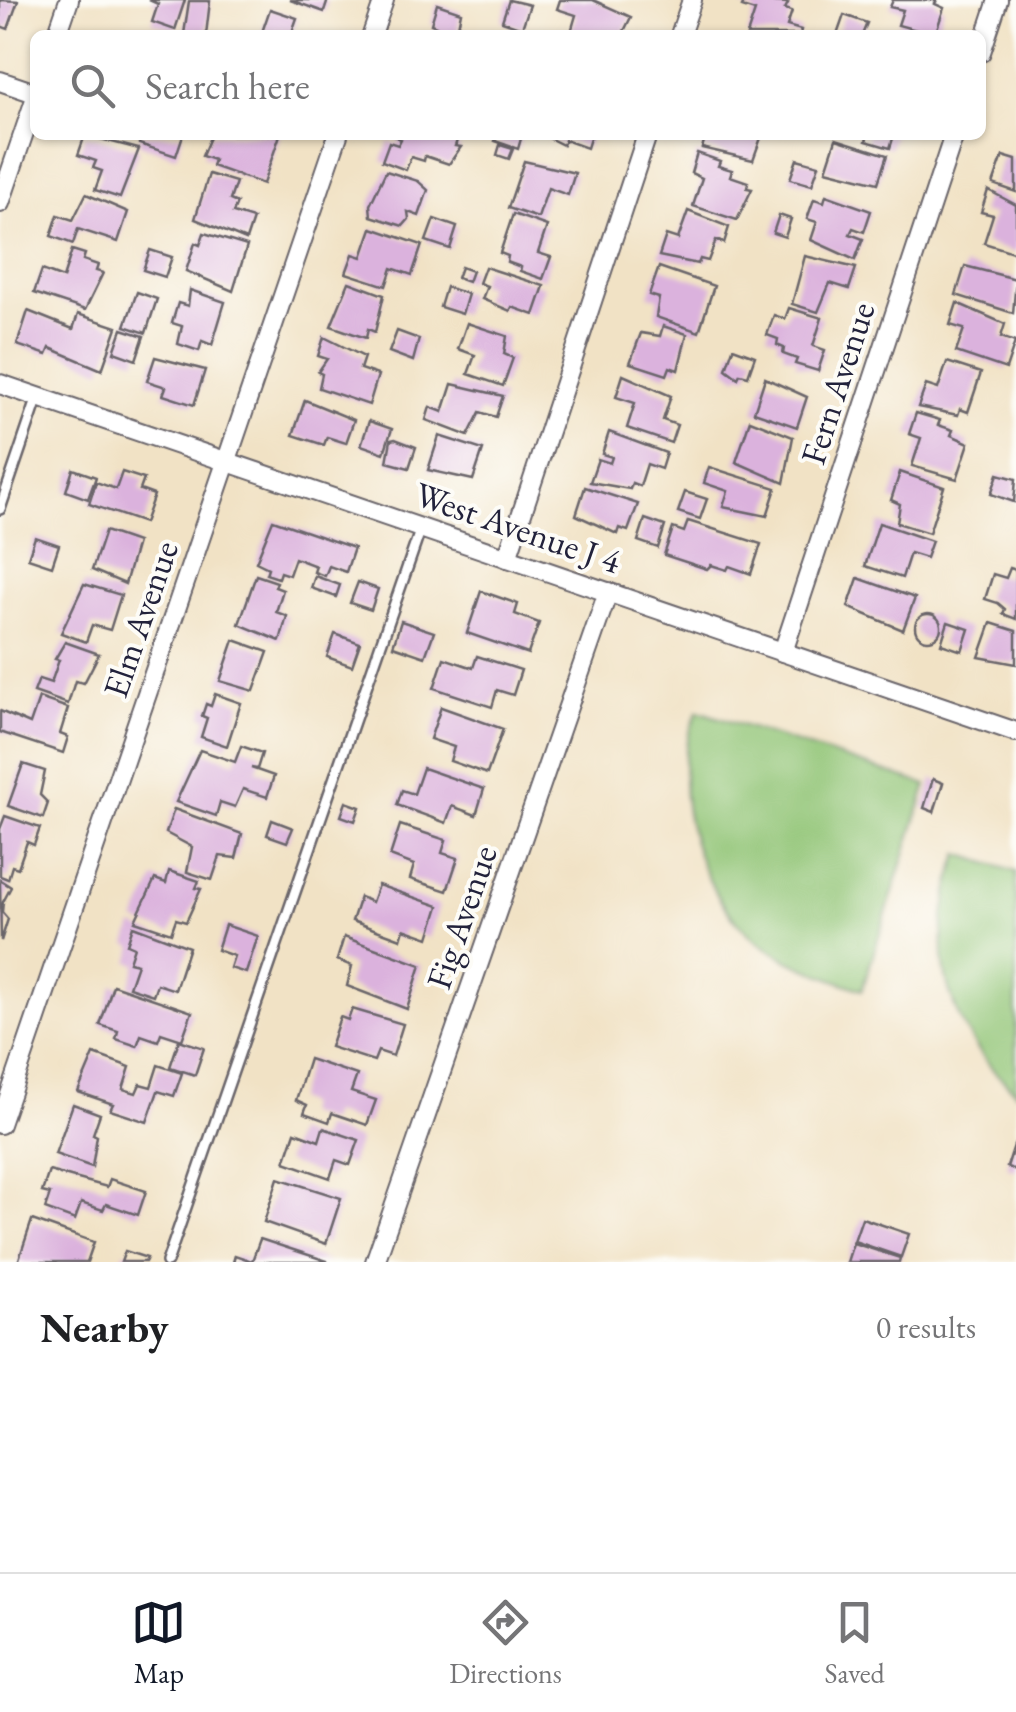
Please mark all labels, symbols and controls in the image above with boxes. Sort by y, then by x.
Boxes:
search box [30,30,986,140]
icon: search [65,58,120,113]
text: Search here [145,61,310,110]
street label: Fern Avenue [790,296,884,470]
street label: West Avenue J 4 [409,471,627,583]
street label: Elm Avenue [92,535,188,703]
street label: Fig Avenue [415,839,507,995]
text: Nearby [40,1300,169,1355]
text: 0 results [876,1306,976,1348]
tab: Map [131,1595,186,1691]
tab: Directions [449,1595,562,1691]
tab: Saved [825,1595,885,1691]

